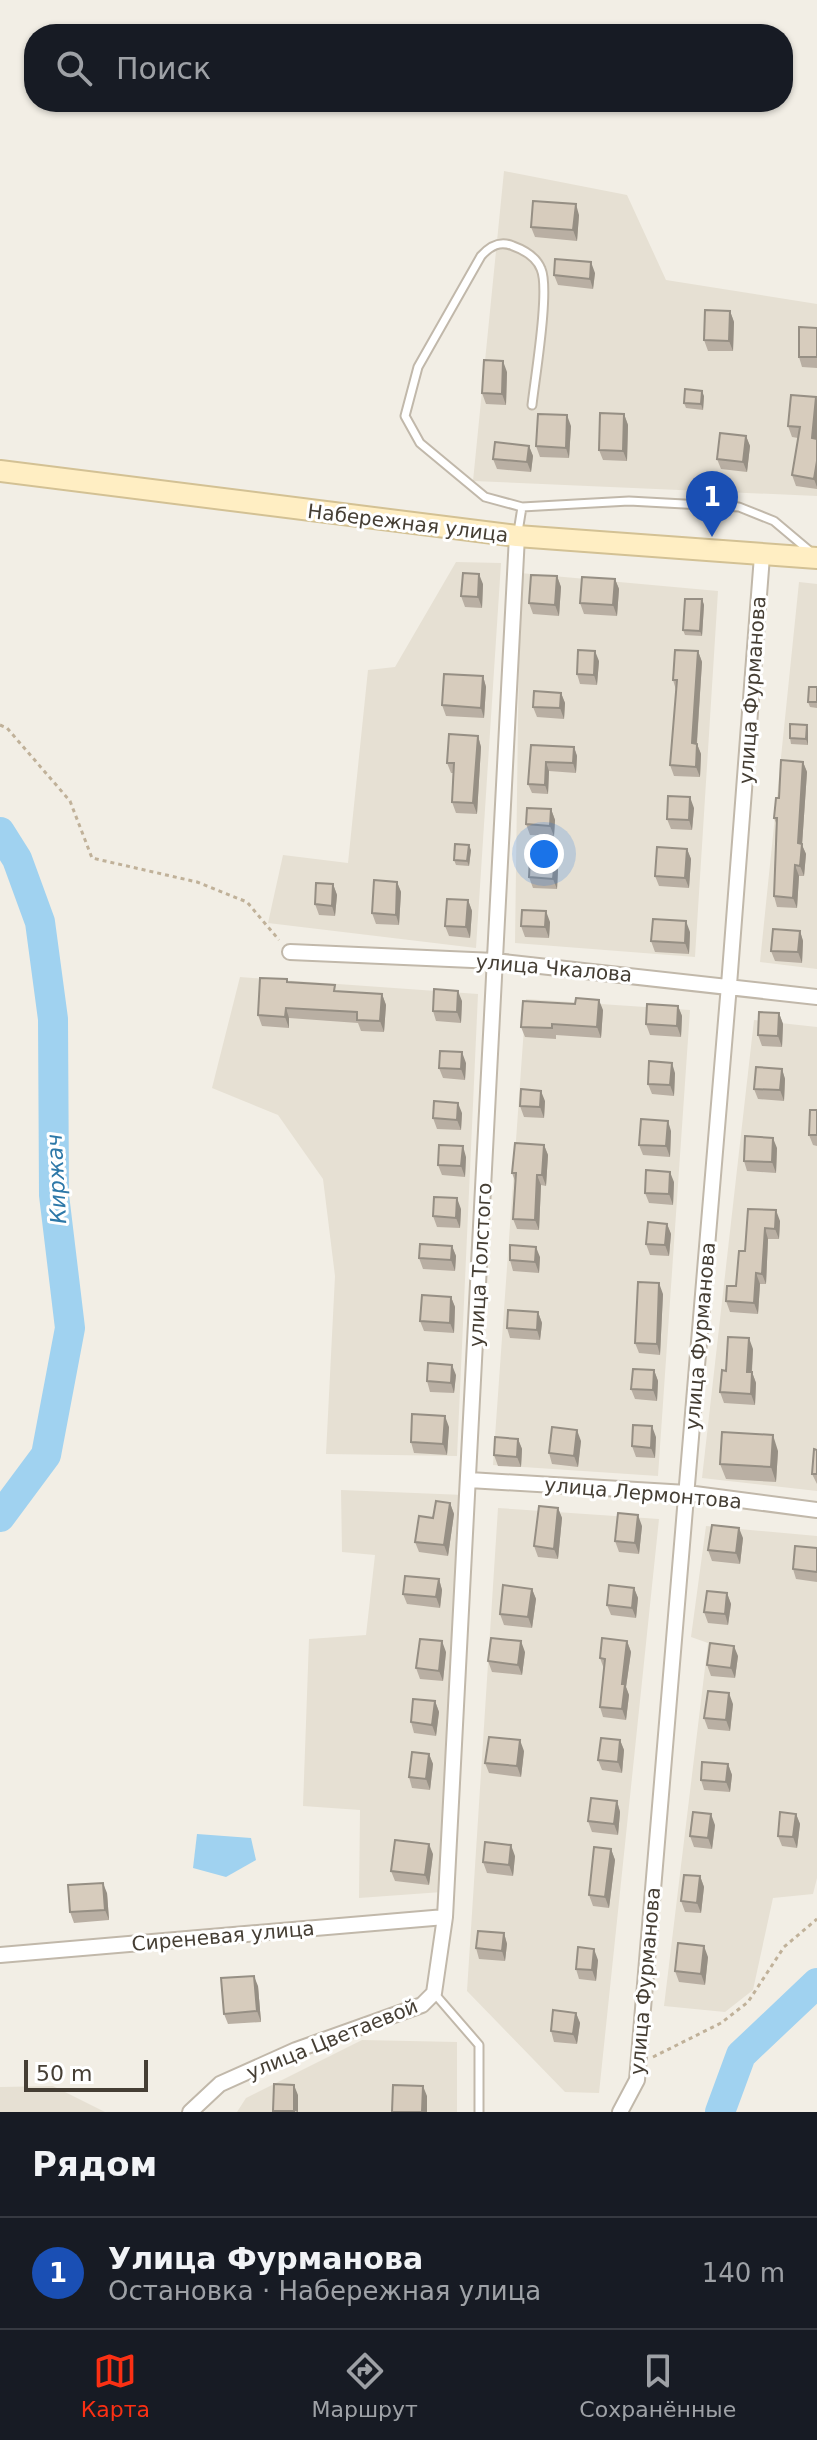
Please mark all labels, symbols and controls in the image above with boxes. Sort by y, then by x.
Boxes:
search box [24,24,793,112]
icon: search [52,46,96,90]
text: Поиск [116,51,211,86]
pin: 1 [686,471,738,537]
street label: Набережная улица [306,499,510,547]
street label: улица Фурманова [733,595,771,785]
your location [524,834,564,874]
street label: улица Чкалова [475,949,633,987]
water label: Киржач [42,1133,71,1225]
street label: улица Толстого [464,1182,496,1348]
street label: улица Фурманова [680,1241,720,1431]
street label: улица Лермонтова [543,1472,743,1514]
street label: улица Фурманова [625,1886,665,2076]
street label: Сиреневая улица [131,1916,315,1956]
street label: улица Цветаевой [243,1994,421,2084]
scale bar [24,2056,148,2092]
text: 50 m [36,2061,92,2086]
text: Рядом [32,2144,157,2184]
text: Улица Фурманова [108,2241,423,2276]
text: 1 [49,2258,67,2288]
text: 140 m [702,2258,785,2288]
text: Остановка · Набережная улица [108,2276,541,2306]
tab: Карта [81,2349,150,2422]
tab: Маршрут [312,2349,418,2422]
tab: Сохранённые [579,2349,736,2422]

